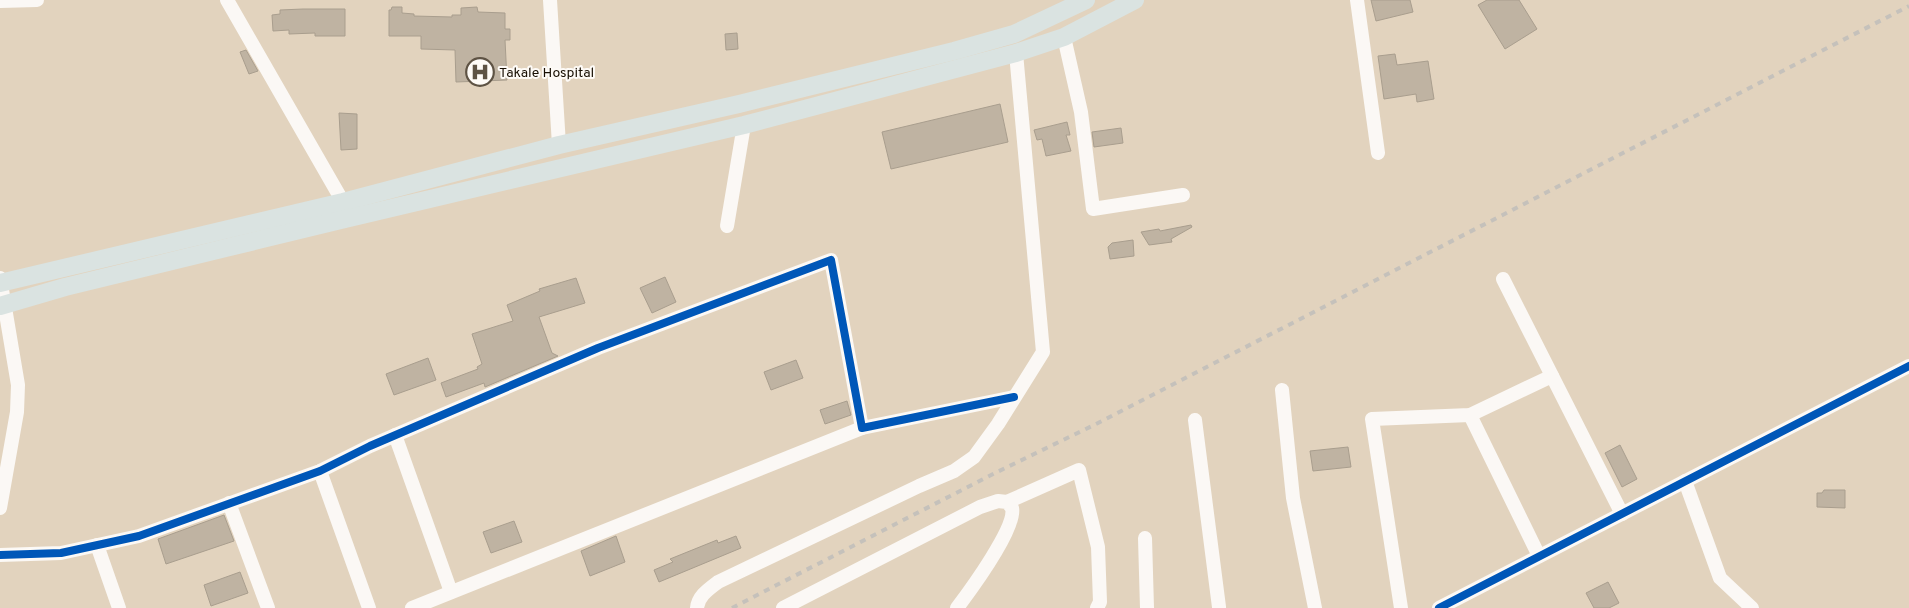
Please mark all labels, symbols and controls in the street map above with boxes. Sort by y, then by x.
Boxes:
hospital icon: Takale Hospital [465,57,495,87]
place label: Takale Hospital [499,65,594,82]

